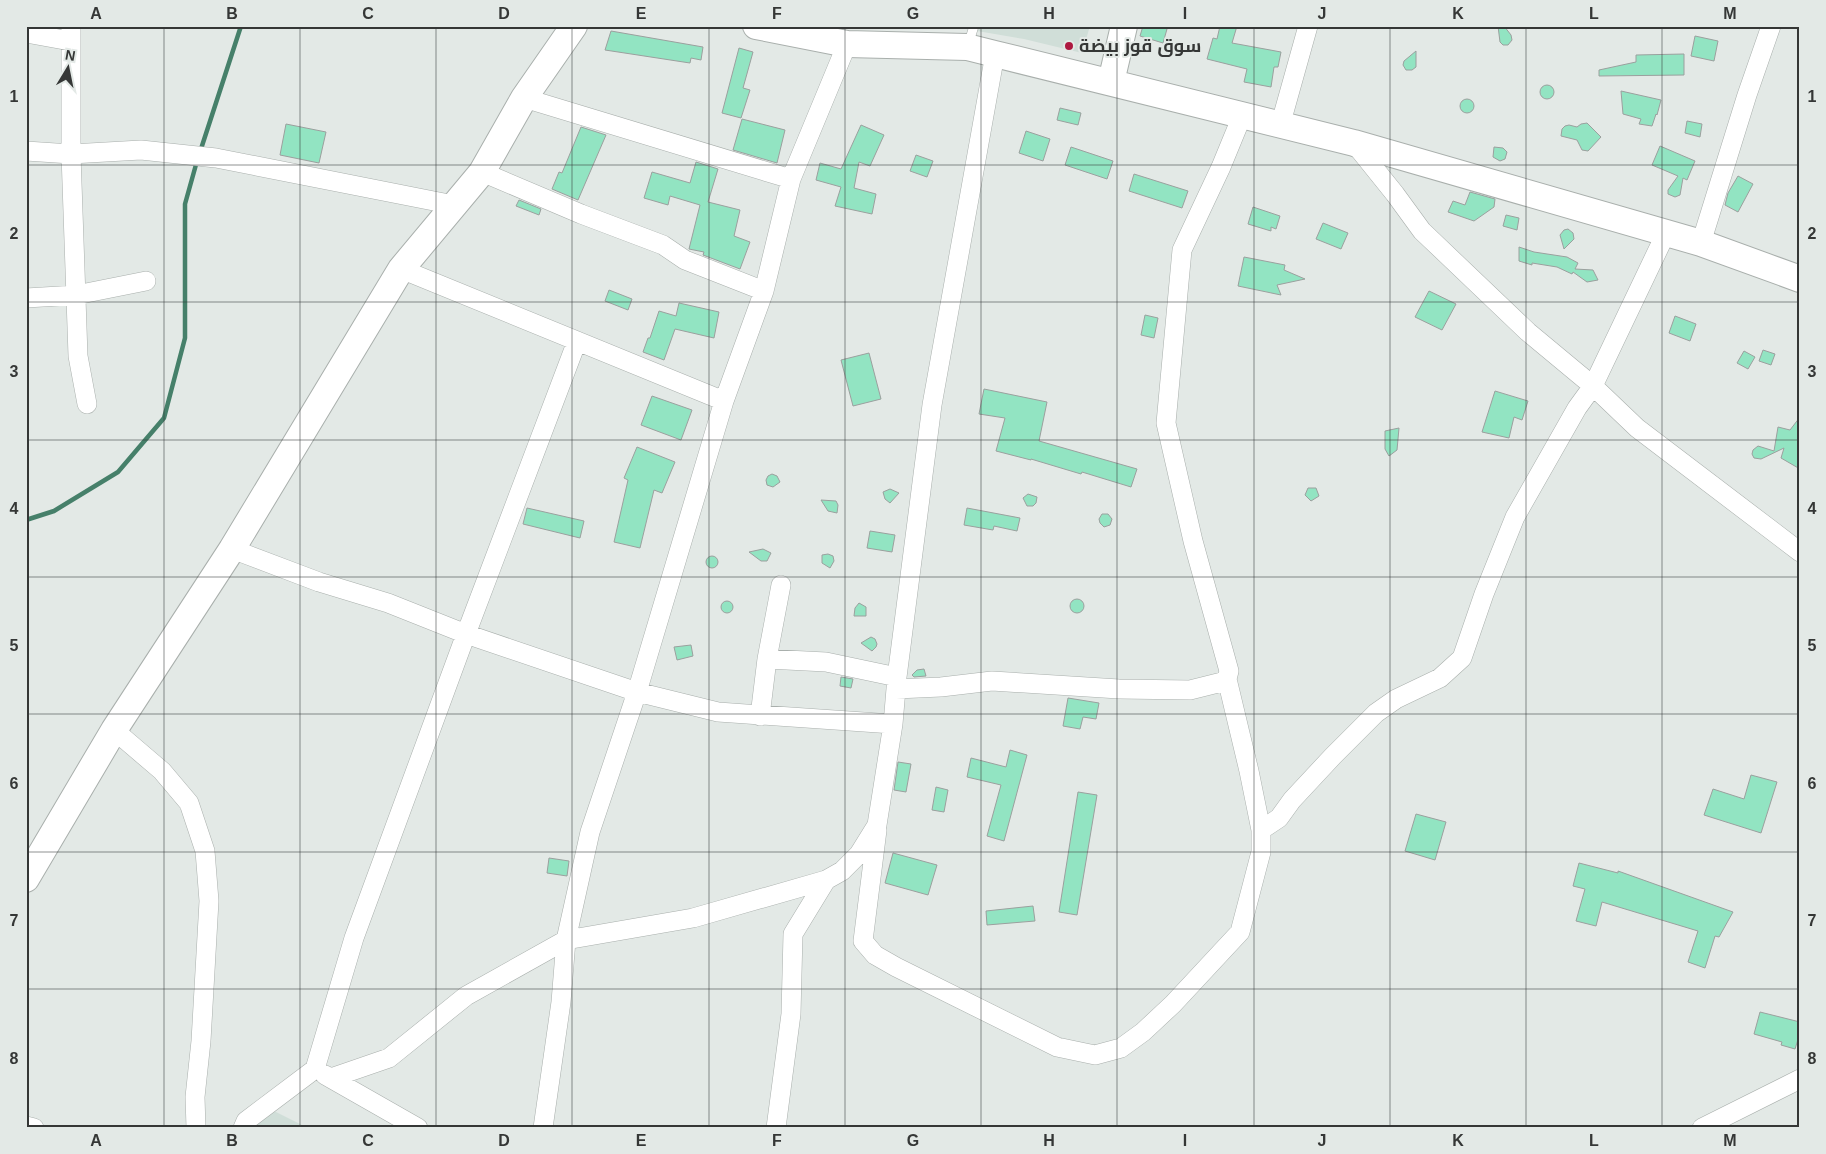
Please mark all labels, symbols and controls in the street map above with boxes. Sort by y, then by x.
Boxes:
text: A [90,5,102,22]
text: B [226,5,238,22]
text: C [362,5,374,22]
text: D [498,5,510,22]
text: E [636,5,647,22]
text: F [772,5,782,22]
text: G [907,5,919,22]
text: H [1043,5,1055,22]
text: I [1183,5,1187,22]
text: J [1318,5,1326,22]
text: K [1452,5,1464,22]
text: L [1589,5,1599,22]
text: M [1723,5,1737,22]
place label: سوق قوز بيضة [1079,36,1201,57]
marker: سوق قوز بيضة [1063,40,1075,52]
north arrow [42,42,92,92]
text: N [64,46,77,64]
text: 1 [10,88,19,105]
text: 1 [1808,88,1817,105]
text: 2 [10,225,19,242]
text: 2 [1808,225,1817,242]
text: 3 [10,363,19,380]
text: 3 [1808,363,1817,380]
text: 4 [10,500,19,517]
text: 4 [1808,500,1817,517]
text: 5 [10,637,19,654]
text: 5 [1808,637,1817,654]
text: 6 [10,775,19,792]
text: 6 [1808,775,1817,792]
text: 7 [10,912,19,929]
text: 7 [1808,912,1817,929]
text: 8 [10,1050,19,1067]
text: 8 [1808,1050,1817,1067]
text: A [90,1132,102,1149]
text: B [226,1132,238,1149]
text: C [362,1132,374,1149]
text: D [498,1132,510,1149]
text: E [636,1132,647,1149]
text: F [772,1132,782,1149]
text: G [907,1132,919,1149]
text: H [1043,1132,1055,1149]
text: I [1183,1132,1187,1149]
text: J [1318,1132,1326,1149]
text: K [1452,1132,1464,1149]
text: L [1589,1132,1599,1149]
text: M [1723,1132,1737,1149]

